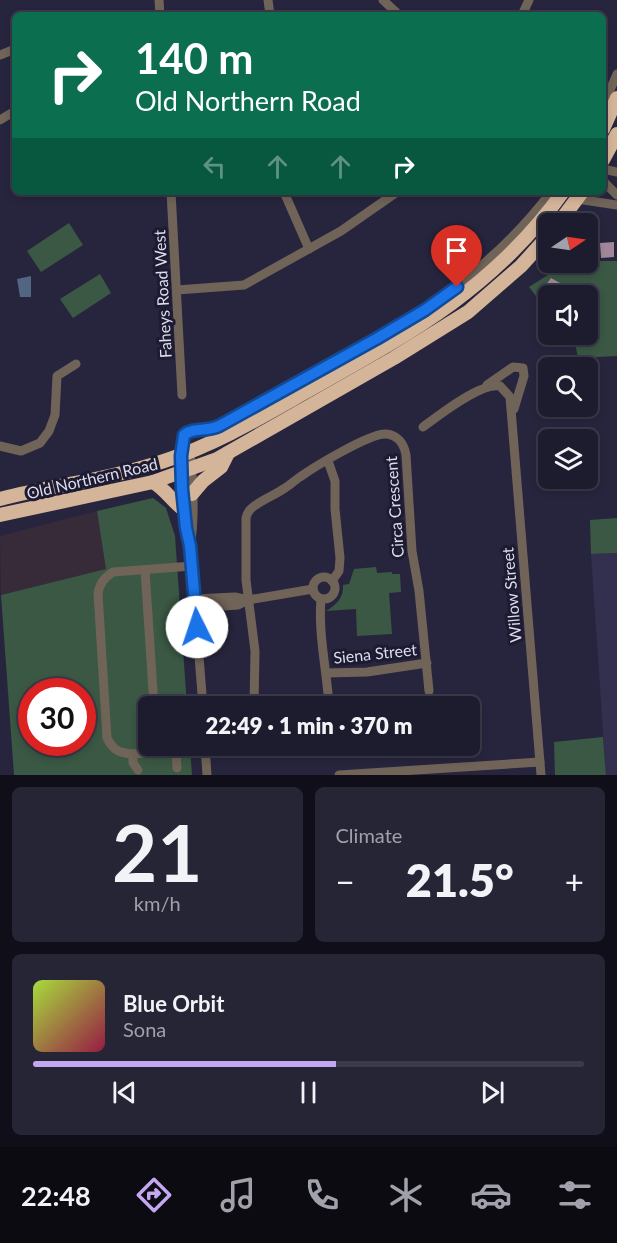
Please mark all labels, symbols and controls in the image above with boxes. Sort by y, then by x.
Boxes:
text: 140 m [135,33,253,83]
icon: right [36,36,114,114]
text: Old Northern Road [135,84,361,117]
icon: left [198,150,231,183]
icon: ahead [261,150,294,183]
icon: ahead [324,150,357,183]
icon: right [387,150,420,183]
north arrow [538,213,598,273]
map controls [538,213,598,489]
pin [431,225,482,287]
street label: Faheys Road West [149,229,175,359]
icon: arrive [440,234,473,267]
button: sound [538,285,598,345]
button: search [538,357,598,417]
button: layers [538,429,598,489]
street label: Old Northern Road [25,454,159,502]
street label: Circa Crescent [381,455,407,558]
street label: Willow Street [497,546,525,643]
position arrow [165,595,229,659]
street label: Siena Street [332,639,418,667]
speed limit sign: 30 [18,678,96,756]
text: 22:49 · 1 min · 370 m [206,712,412,739]
text: 21 [112,805,202,899]
text: Climate [336,823,402,847]
text: 21.5° [406,853,514,907]
text: − [336,861,355,901]
text: + [565,861,584,901]
text: km/h [134,891,181,915]
text: Blue Orbit [123,990,224,1017]
text: Sona [123,1017,166,1041]
icon: previous [108,1076,141,1109]
icon: pause [292,1076,325,1109]
icon: next [476,1076,509,1109]
icon: directions [133,1174,175,1216]
icon: music [217,1174,259,1216]
icon: phone [301,1174,343,1216]
icon: climate [385,1174,427,1216]
icon: car [470,1174,512,1216]
icon: filters [554,1174,596,1216]
text: 22:48 [21,1179,91,1212]

